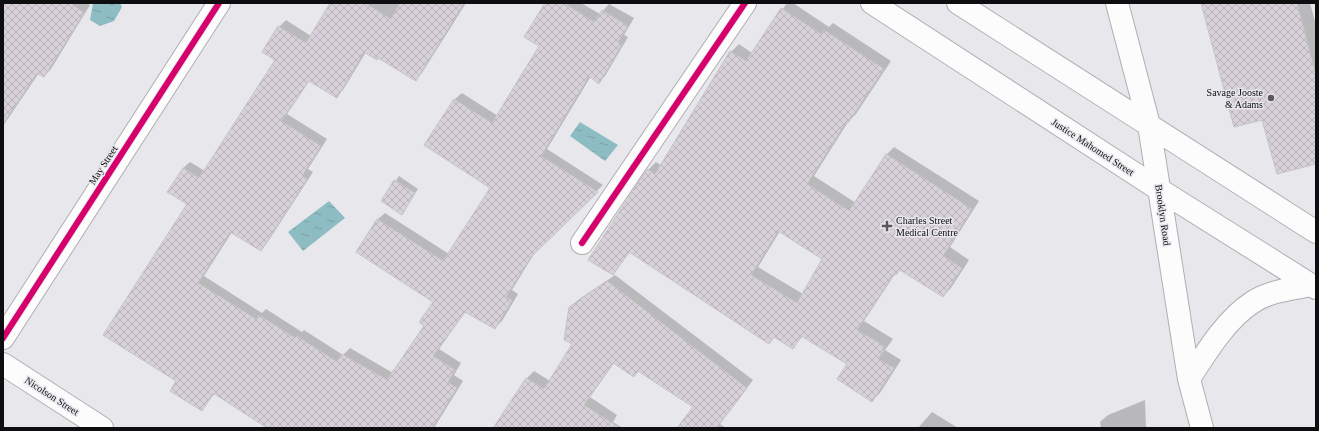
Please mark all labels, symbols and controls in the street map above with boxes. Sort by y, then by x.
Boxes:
place label: Savage Jooste & Adams [1207,87,1264,110]
marker: Savage Jooste & Adams [1266,93,1276,103]
street label: Justice Mahomed Street [1050,116,1136,178]
street label: May Street [86,143,120,187]
street label: Brooklyn Road [1153,184,1173,246]
place label: Charles Street Medical Centre [896,215,958,238]
marker: Charles Street Medical Centre [881,220,893,232]
street label: Nicolson Street [23,375,81,418]

